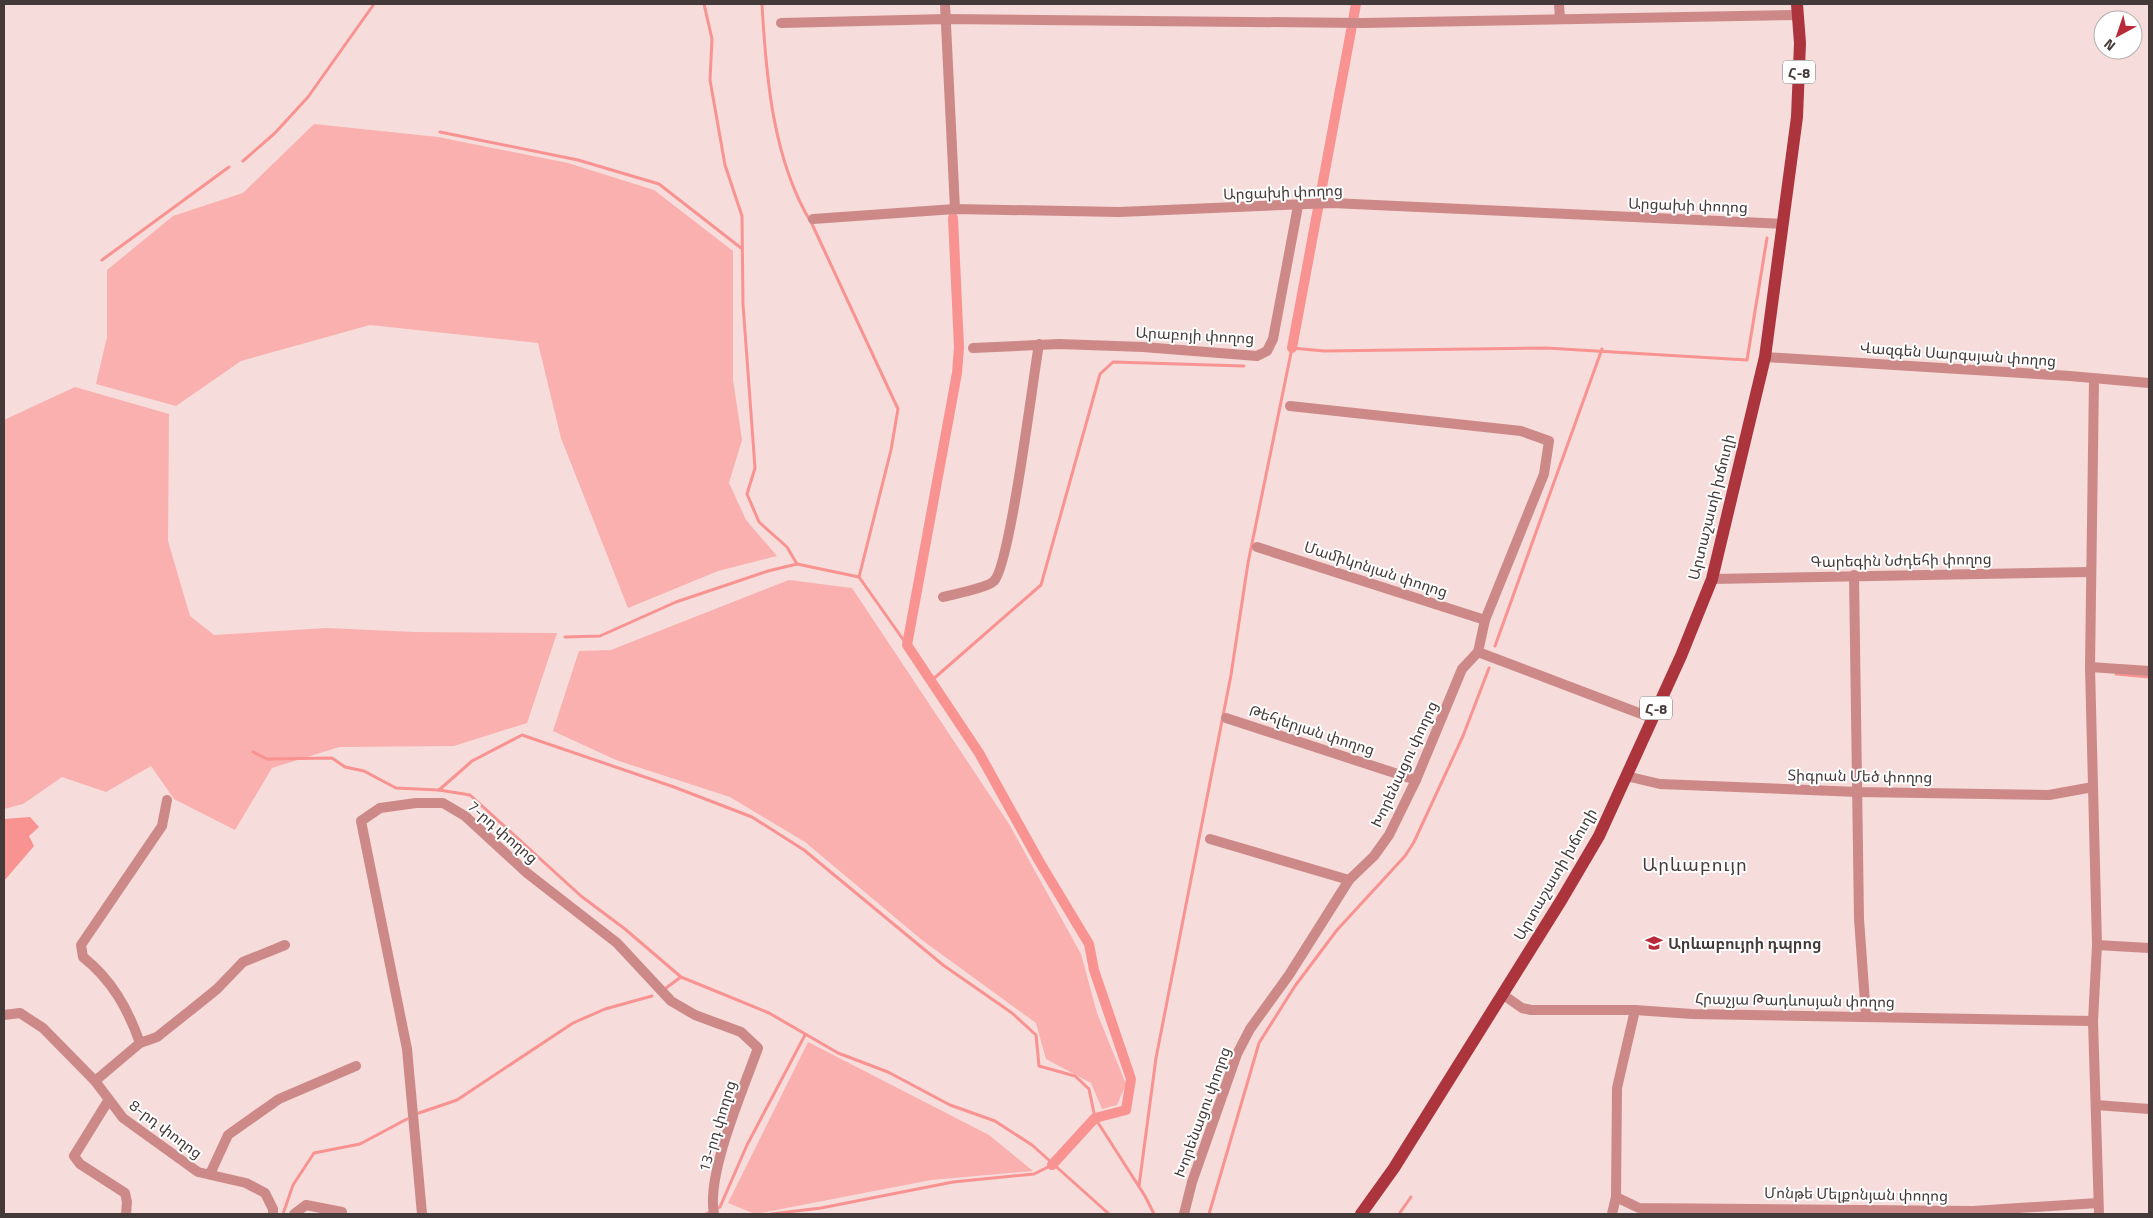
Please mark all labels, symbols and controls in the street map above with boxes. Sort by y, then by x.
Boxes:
north arrow [2093,10,2143,60]
text: N [2099,34,2120,57]
road number: Հ-8 [1783,61,1815,84]
street label: Արցախի փողոց [1223,178,1343,206]
street label: Արցախի փողոց [1628,191,1748,219]
street label: Արաբոյի փողոց [1135,320,1255,350]
street label: Վազգեն Սարգսյան փողոց [1859,336,2057,372]
street label: Արտաշատի խճուղի [1682,432,1740,582]
street label: Մամիկոնյան փողոց [1301,535,1451,603]
street label: Գարեգին Նժդեհի փողոց [1810,547,1992,573]
road number: Հ-8 [1640,696,1672,720]
street label: Խորենացու փողոց [1365,697,1443,831]
street label: Թեհլերյան փողոց [1246,699,1378,761]
street label: Տիգրան Մեծ փողոց [1787,763,1933,789]
street label: 7-րդ փողոց [463,795,543,869]
street label: Արտաշատի խճուղի [1508,803,1602,945]
district label: Արևաբույր [1642,851,1748,878]
place label: Արևաբույրի դպրոց [1668,932,1822,955]
school or university icon: Արևաբույրի դպրոց [1644,933,1664,953]
street label: Հրաչյա Թադևոսյան փողոց [1695,987,1895,1013]
street label: Խորենացու փողոց [1168,1044,1236,1180]
street label: 13-րդ փողոց [692,1077,742,1175]
street label: 8-րդ փողոց [125,1094,207,1164]
street label: Մոնթե Մելքոնյան փողոց [1764,1181,1948,1207]

